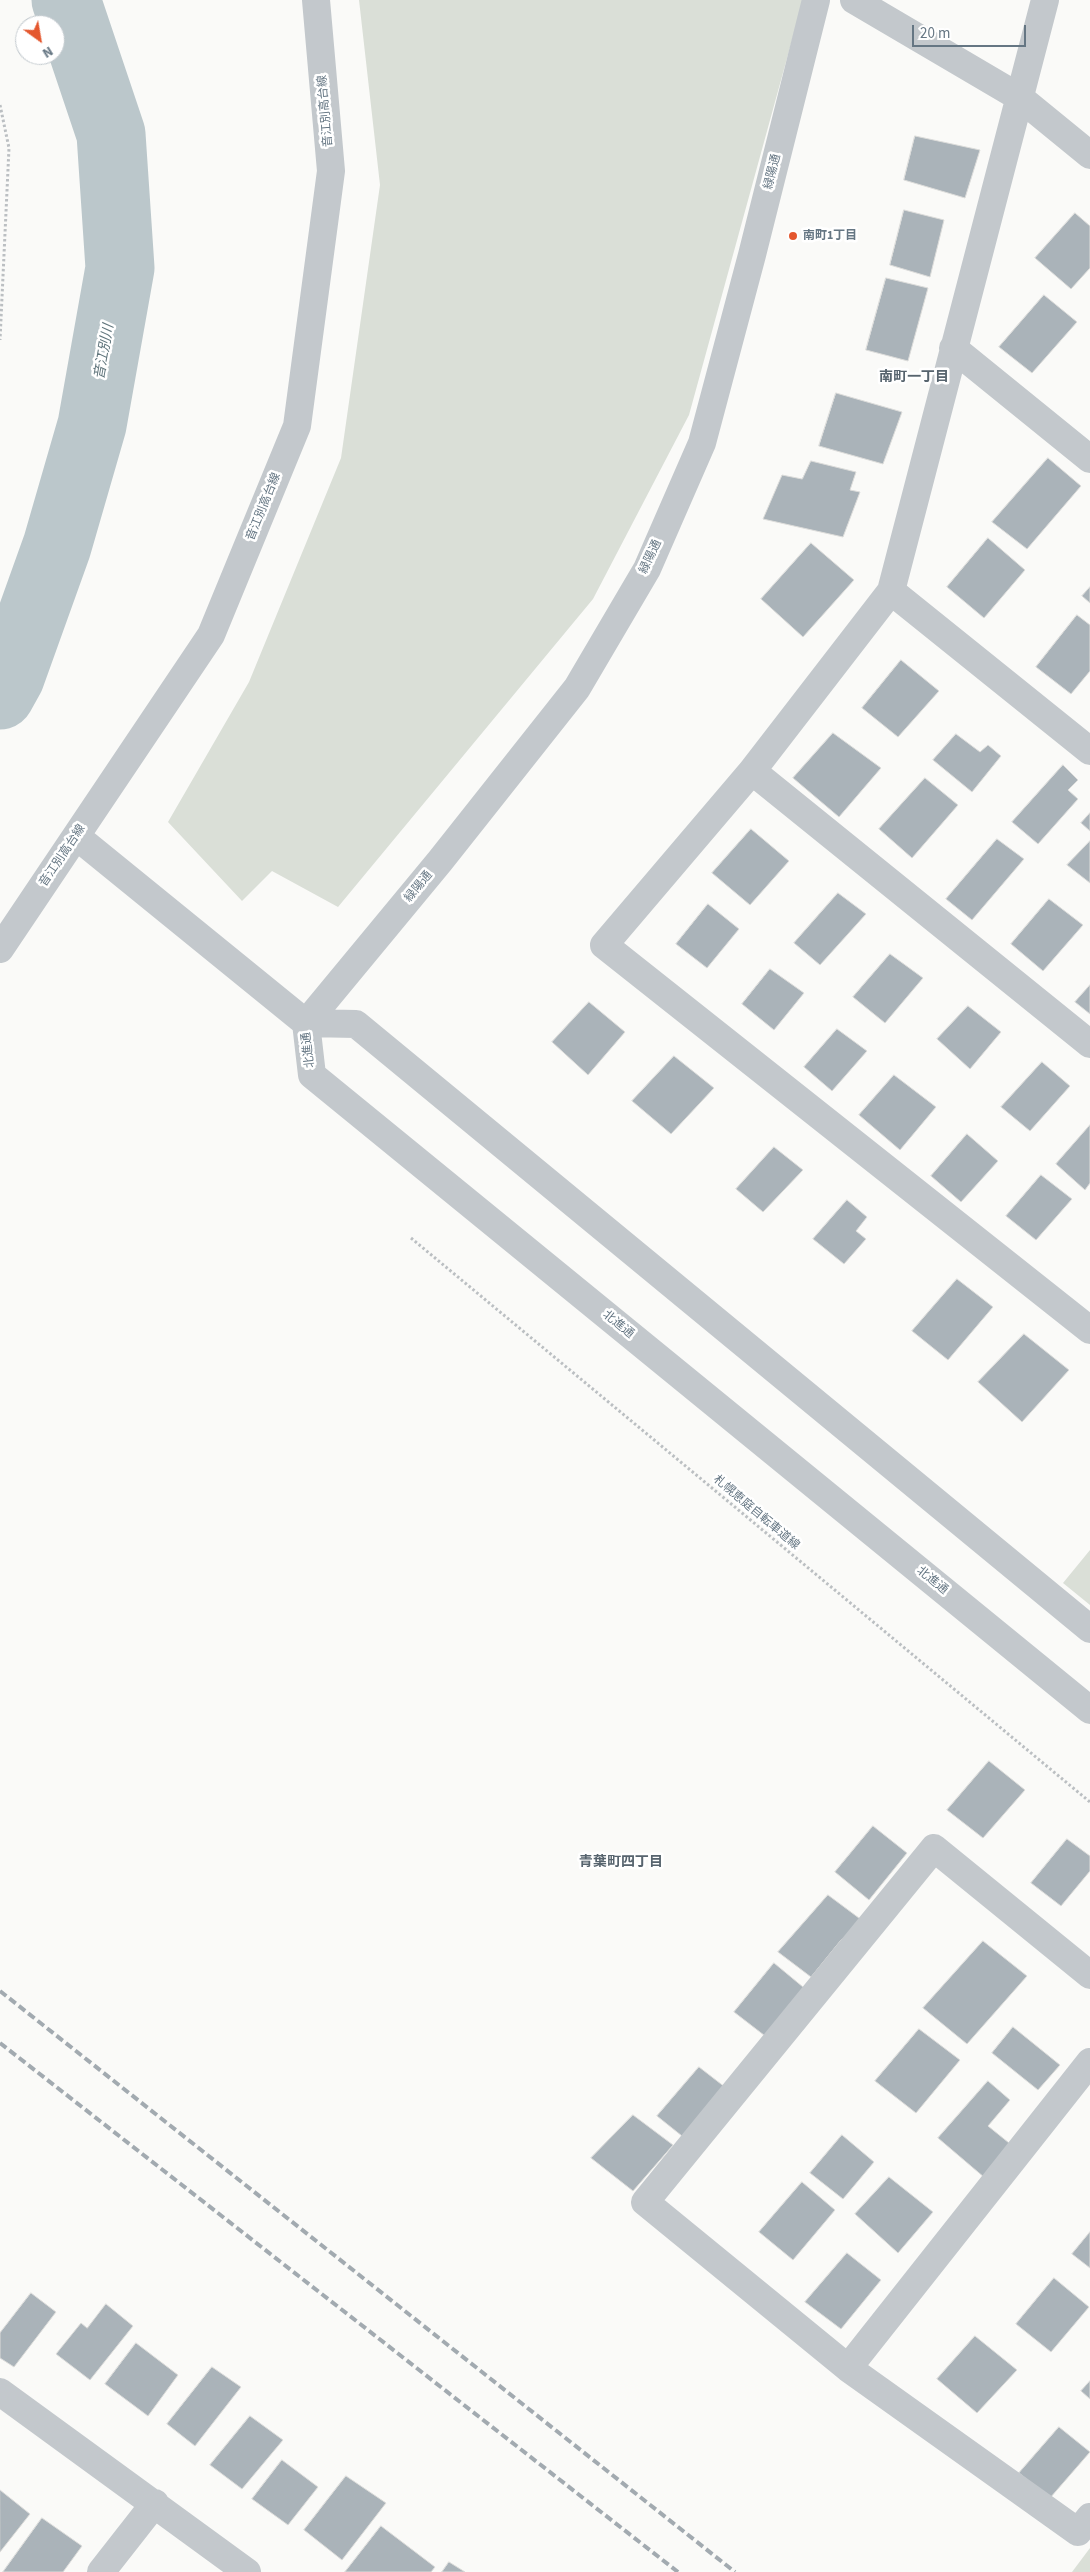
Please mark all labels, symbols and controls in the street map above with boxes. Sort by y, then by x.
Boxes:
north arrow [15,15,65,65]
scale bar [915,15,1029,47]
text: 20 m [920,23,950,44]
text: N [38,41,57,63]
street label: 音江別高台線 [316,75,336,147]
street label: 緑陽通 [762,153,784,191]
place label: 南町1丁目 [803,229,857,243]
marker: 南町1丁目 [787,230,799,242]
water label: 音江別川 [92,323,118,381]
district label: 南町一丁目 [879,370,949,386]
street label: 音江別高台線 [244,471,284,543]
street label: 緑陽通 [637,538,665,576]
street label: 音江別高台線 [37,822,89,890]
street label: 緑陽通 [402,869,436,905]
street label: 北進通 [300,1031,318,1069]
street label: 北進通 [599,1308,637,1342]
street label: 札幌恵庭自転車道線 [710,1473,802,1553]
street label: 北進通 [913,1564,951,1598]
district label: 青葉町四丁目 [579,1855,663,1871]

